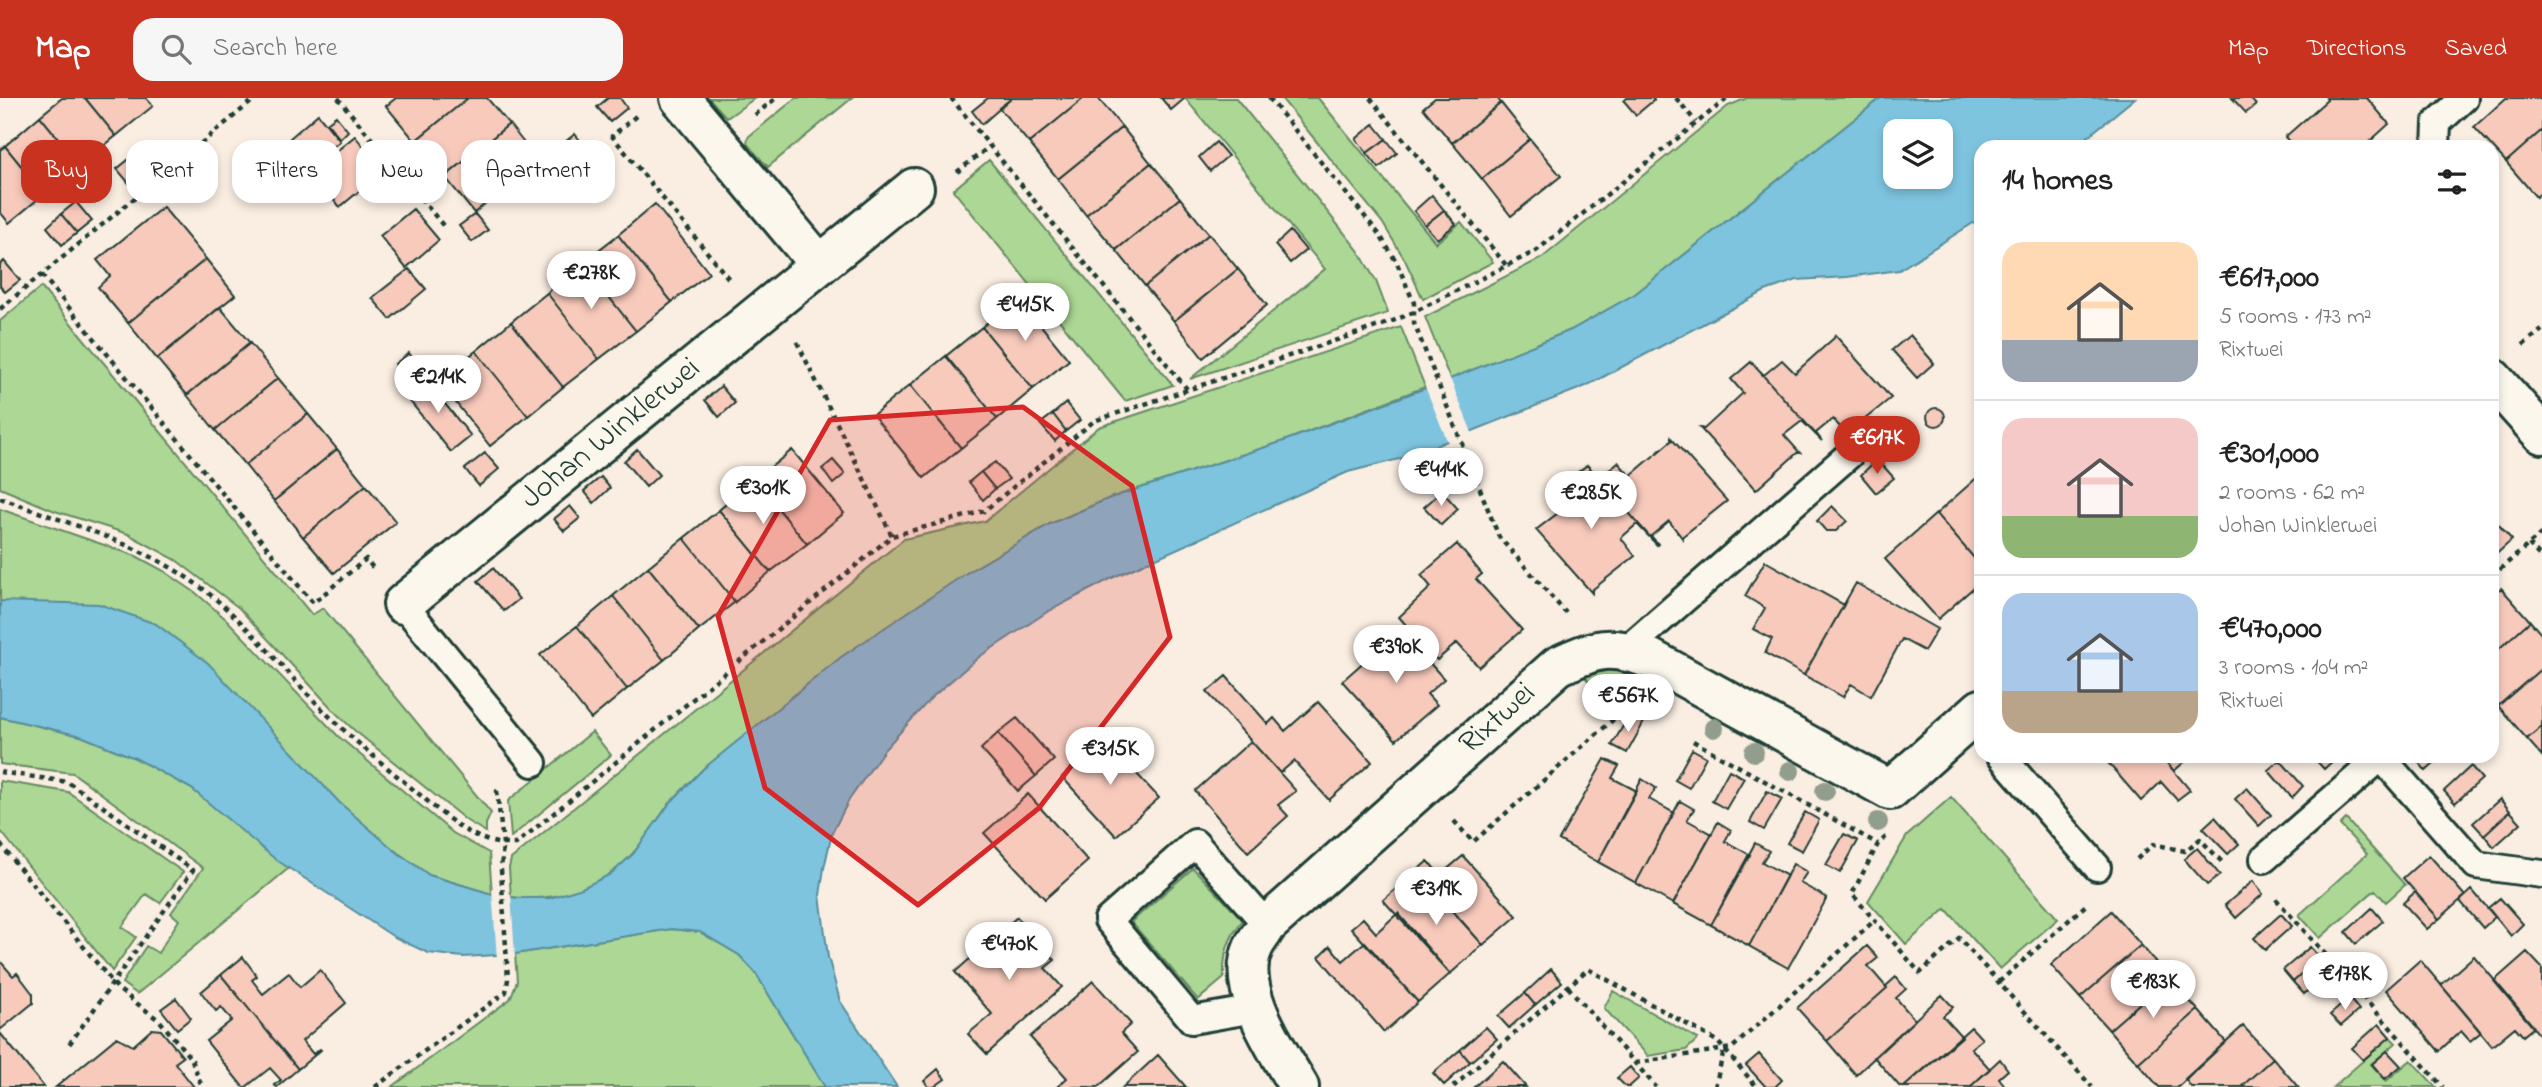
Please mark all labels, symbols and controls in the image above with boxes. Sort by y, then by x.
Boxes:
search box [133,18,623,81]
text: Map [35,25,91,73]
icon: search [157,30,195,68]
text: Search here [213,30,337,68]
text: Map [2228,32,2269,67]
text: Directions [2307,32,2406,67]
text: Saved [2444,32,2507,67]
map controls [1883,119,1953,189]
button: layers [1883,119,1953,189]
chip: Buy [21,140,112,203]
chip: Rent [126,140,218,203]
chip: Filters [232,140,342,203]
chip: New [356,140,447,203]
chip: Apartment [461,140,615,203]
text: 14 homes [2002,160,2113,204]
icon: filters [2433,163,2471,201]
pin: €278K [542,252,640,311]
text: €278K [563,257,619,290]
text: €617,000 [2219,257,2319,301]
icon: home [2058,270,2142,354]
pin: €415K [976,284,1074,343]
text: €415K [996,289,1054,322]
text: 5 rooms · 173 m² [2219,301,2372,334]
text: Rixtwei [2219,334,2283,367]
street label: Johan Winklerwei [511,346,711,522]
pin: €214K [389,356,487,415]
text: €214K [410,361,466,394]
pin: €617K [1828,416,1926,476]
text: €617K [1850,422,1904,455]
text: €301,000 [2219,433,2319,477]
icon: home [2058,446,2142,530]
pin: €414K [1392,448,1490,508]
text: €414K [1414,454,1468,487]
pin: €301K [714,466,812,526]
text: €301K [736,472,790,505]
pin: €285K [1542,472,1640,531]
text: €285K [1561,477,1621,510]
text: 2 rooms · 62 m² [2219,477,2365,510]
text: Johan Winklerwei [2219,510,2377,543]
text: €470,000 [2219,608,2322,652]
icon: home [2058,621,2142,705]
pin: €390K [1347,626,1445,685]
text: €390K [1369,631,1423,664]
text: 3 rooms · 104 m² [2219,652,2368,685]
street label: Rixtwei [1449,672,1547,766]
pin: €567K [1579,674,1677,734]
text: €567K [1598,680,1658,713]
text: Rixtwei [2219,685,2283,718]
pin: €315K [1061,728,1159,787]
text: €315K [1081,733,1139,766]
pin: €319K [1387,868,1485,927]
text: €319K [1411,873,1461,906]
pin: €470K [960,922,1058,982]
text: €470K [981,928,1037,961]
pin: €178K [2296,953,2394,1012]
text: €178K [2319,958,2371,991]
pin: €183K [2104,960,2202,1020]
text: €183K [2127,966,2179,999]

